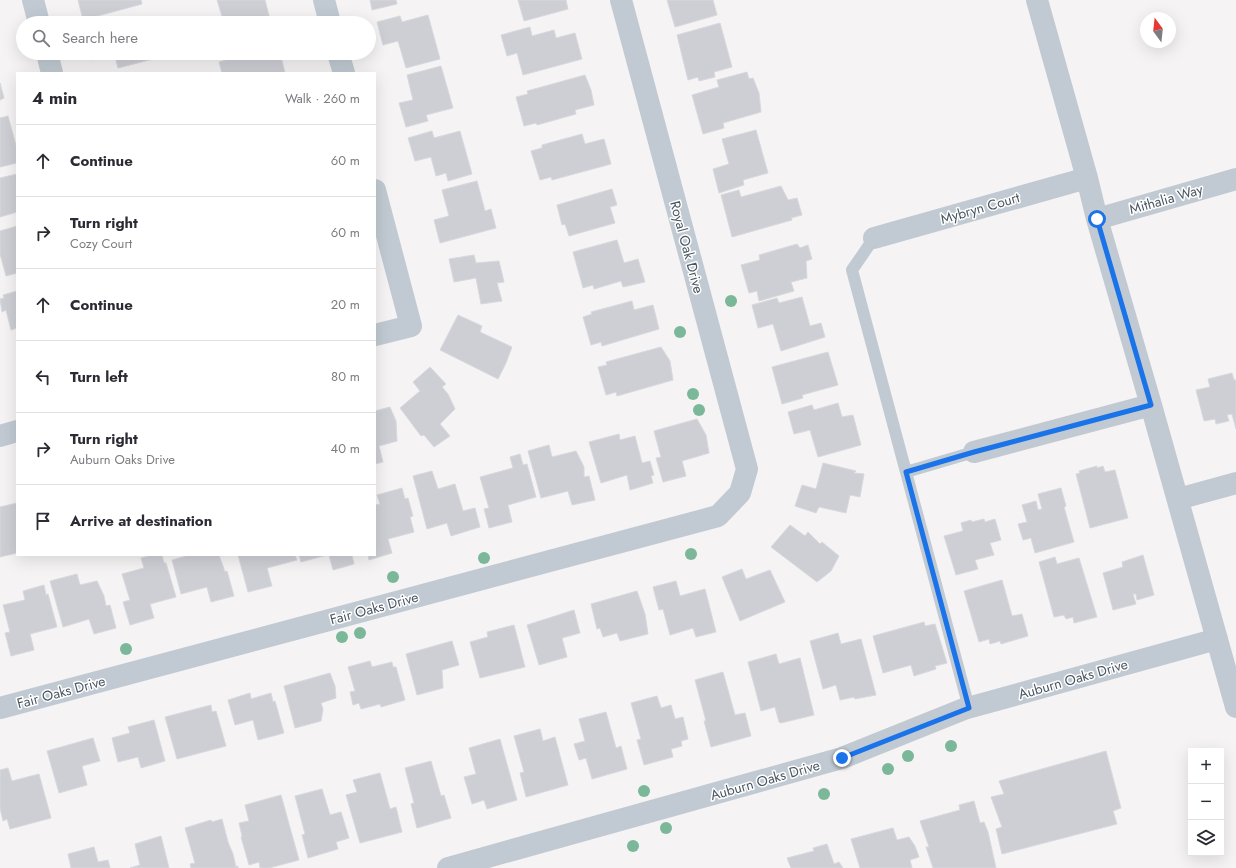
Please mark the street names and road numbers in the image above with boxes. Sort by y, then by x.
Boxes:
street label: Mithalia Way [1127,179,1206,219]
street label: Mybryn Court [938,187,1022,229]
street label: Royal Oak Drive [665,199,709,295]
street label: Fair Oaks Drive [328,587,420,629]
street label: Auburn Oaks Drive [1016,654,1130,704]
street label: Fair Oaks Drive [15,671,107,713]
street label: Auburn Oaks Drive [708,755,822,805]

